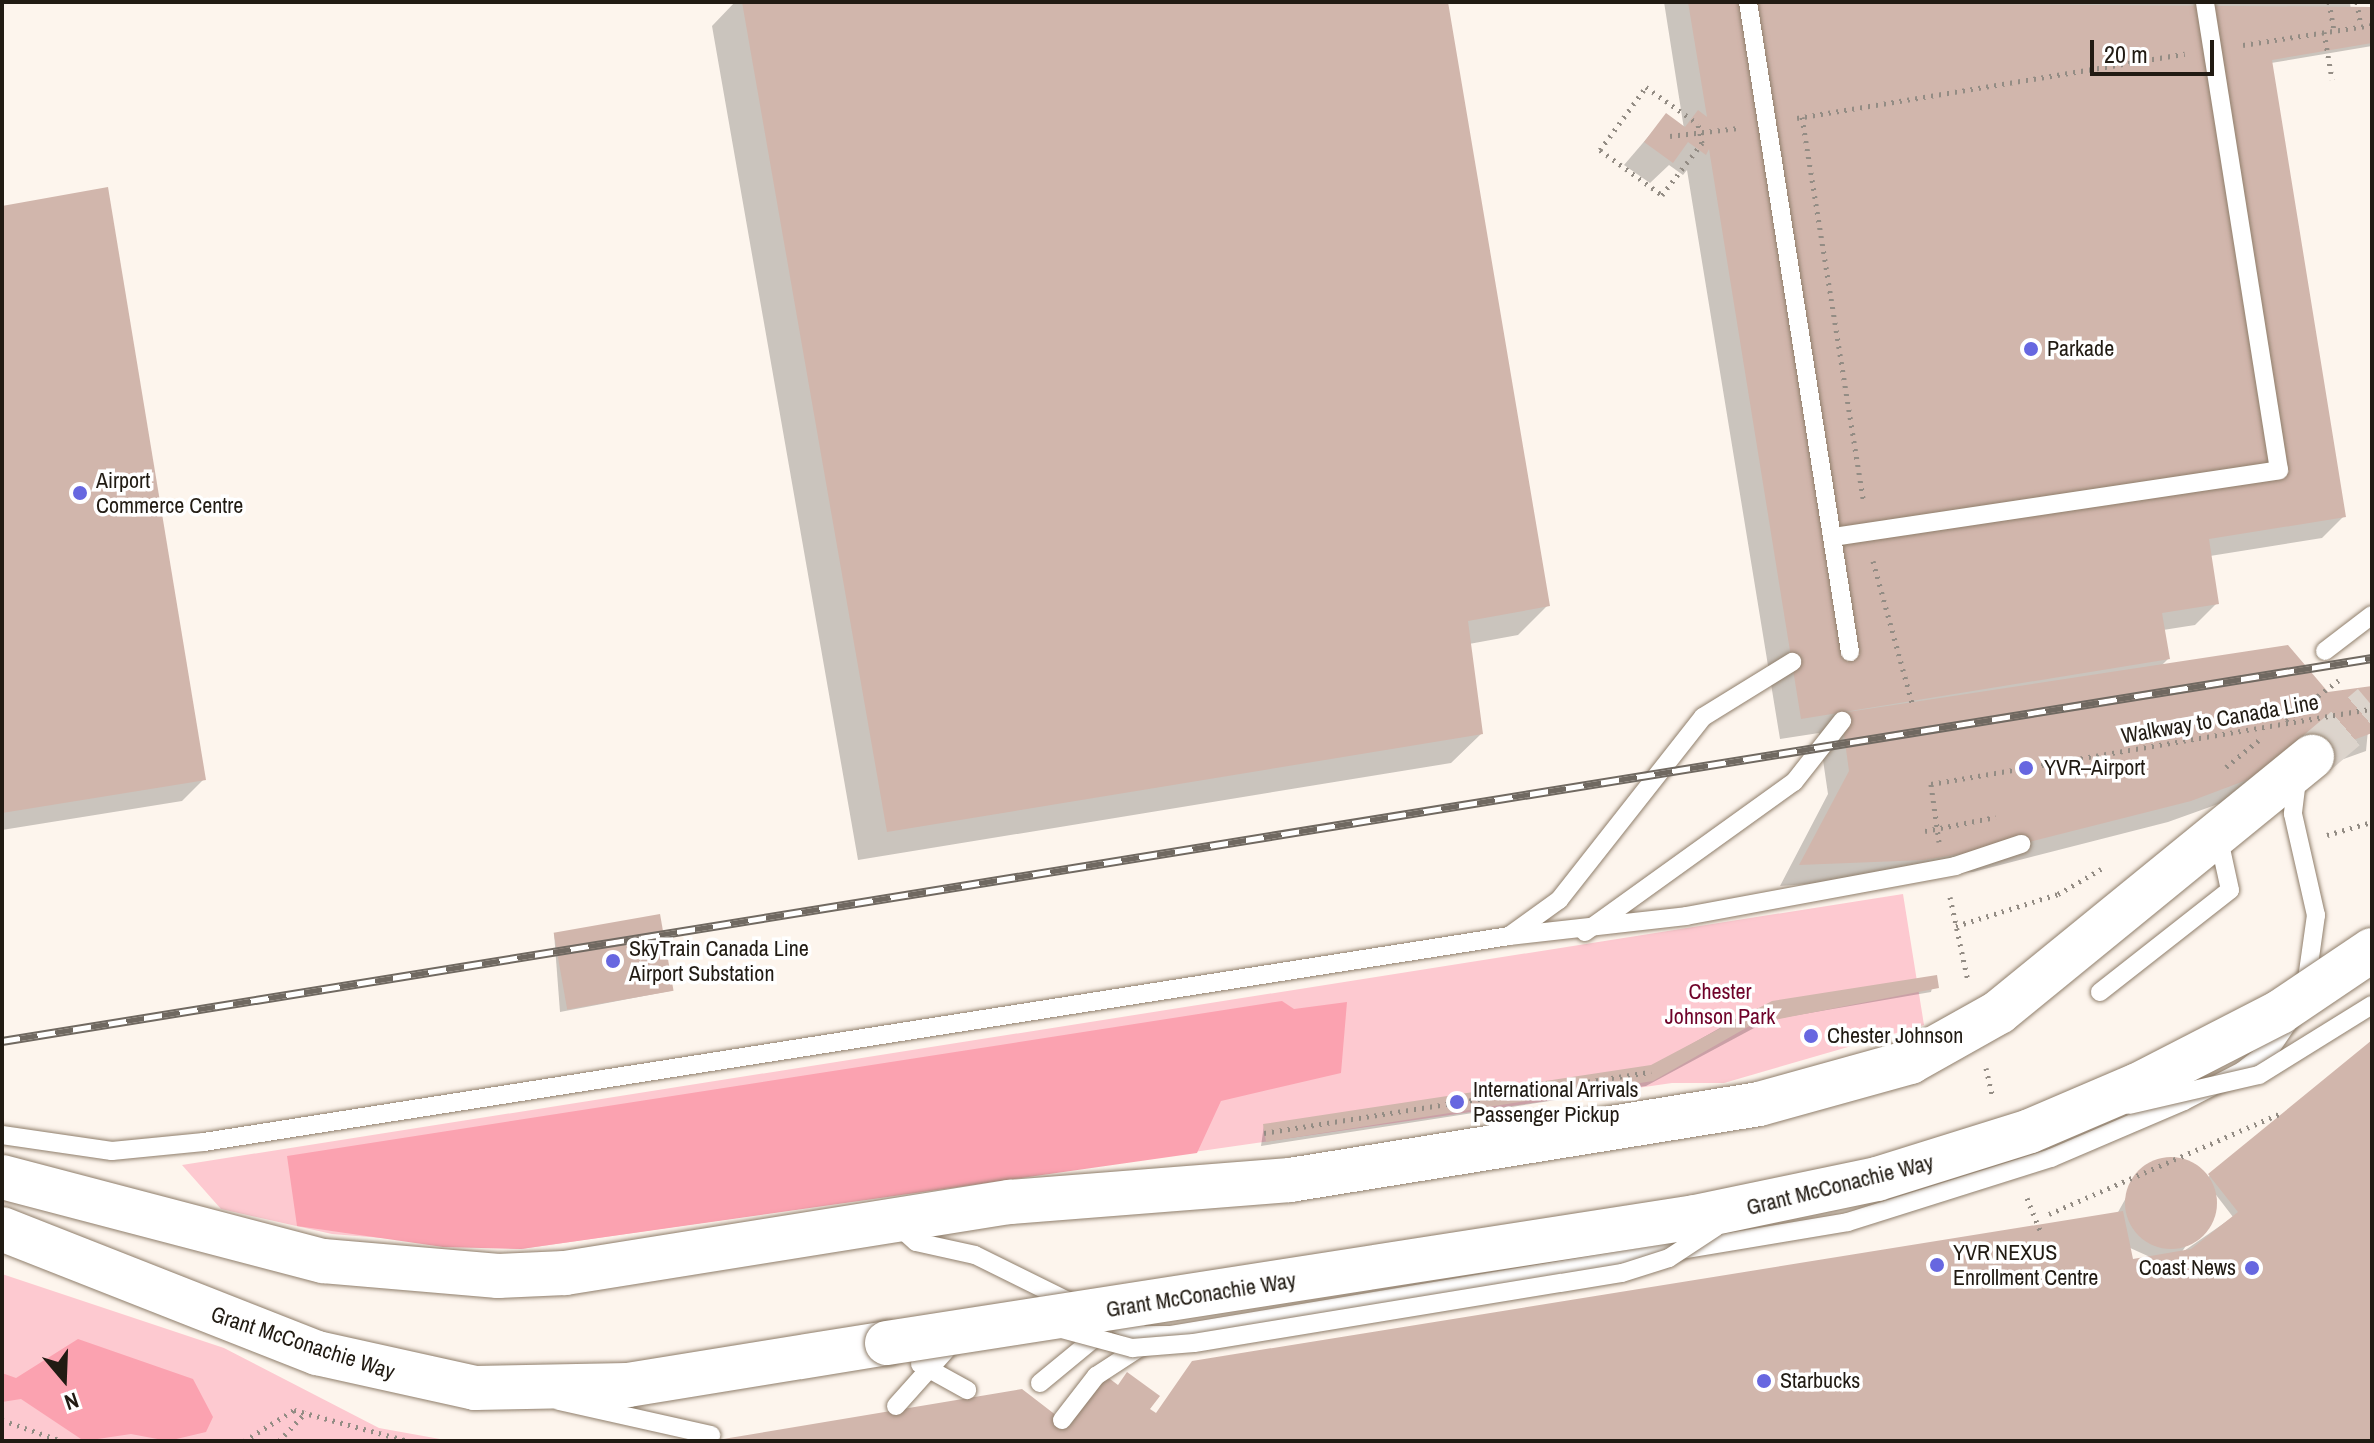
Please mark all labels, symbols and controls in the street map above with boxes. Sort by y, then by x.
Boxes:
scale bar [2094,24,2218,74]
text: 20 m [2104,38,2148,70]
place label: Parkade [2047,336,2114,362]
marker: Parkade [2022,340,2040,358]
place label: Airport Commerce Centre [96,467,243,518]
marker: Airport Commerce Centre [71,484,89,502]
street label: Walkway to Canada Line [2119,689,2321,749]
place label: YVR–Airport [2044,755,2145,781]
marker: YVR–Airport [2015,757,2037,779]
place label: SkyTrain Canada Line Airport Substation [629,935,809,986]
marker: SkyTrain Canada Line Airport Substation [604,952,622,970]
park label: Chester Johnson Park [1665,978,1775,1030]
place label: Chester Johnson [1827,1023,1963,1049]
marker: Chester Johnson [1802,1027,1820,1045]
place label: International Arrivals Passenger Pickup [1473,1076,1639,1128]
marker: International Arrivals Passenger Pickup [1448,1093,1466,1111]
street label: Grant McConachie Way [1744,1149,1936,1221]
place label: YVR NEXUS Enrollment Centre [1953,1239,2098,1290]
place label: Coast News [2139,1255,2236,1281]
marker: YVR NEXUS Enrollment Centre [1928,1256,1946,1274]
marker: Coast News [2243,1259,2261,1277]
street label: Grant McConachie Way [1104,1267,1298,1323]
street label: Grant McConachie Way [208,1301,398,1385]
north arrow [24,1339,104,1419]
place label: Starbucks [1780,1368,1860,1394]
marker: Starbucks [1755,1372,1773,1390]
text: N [61,1385,83,1418]

